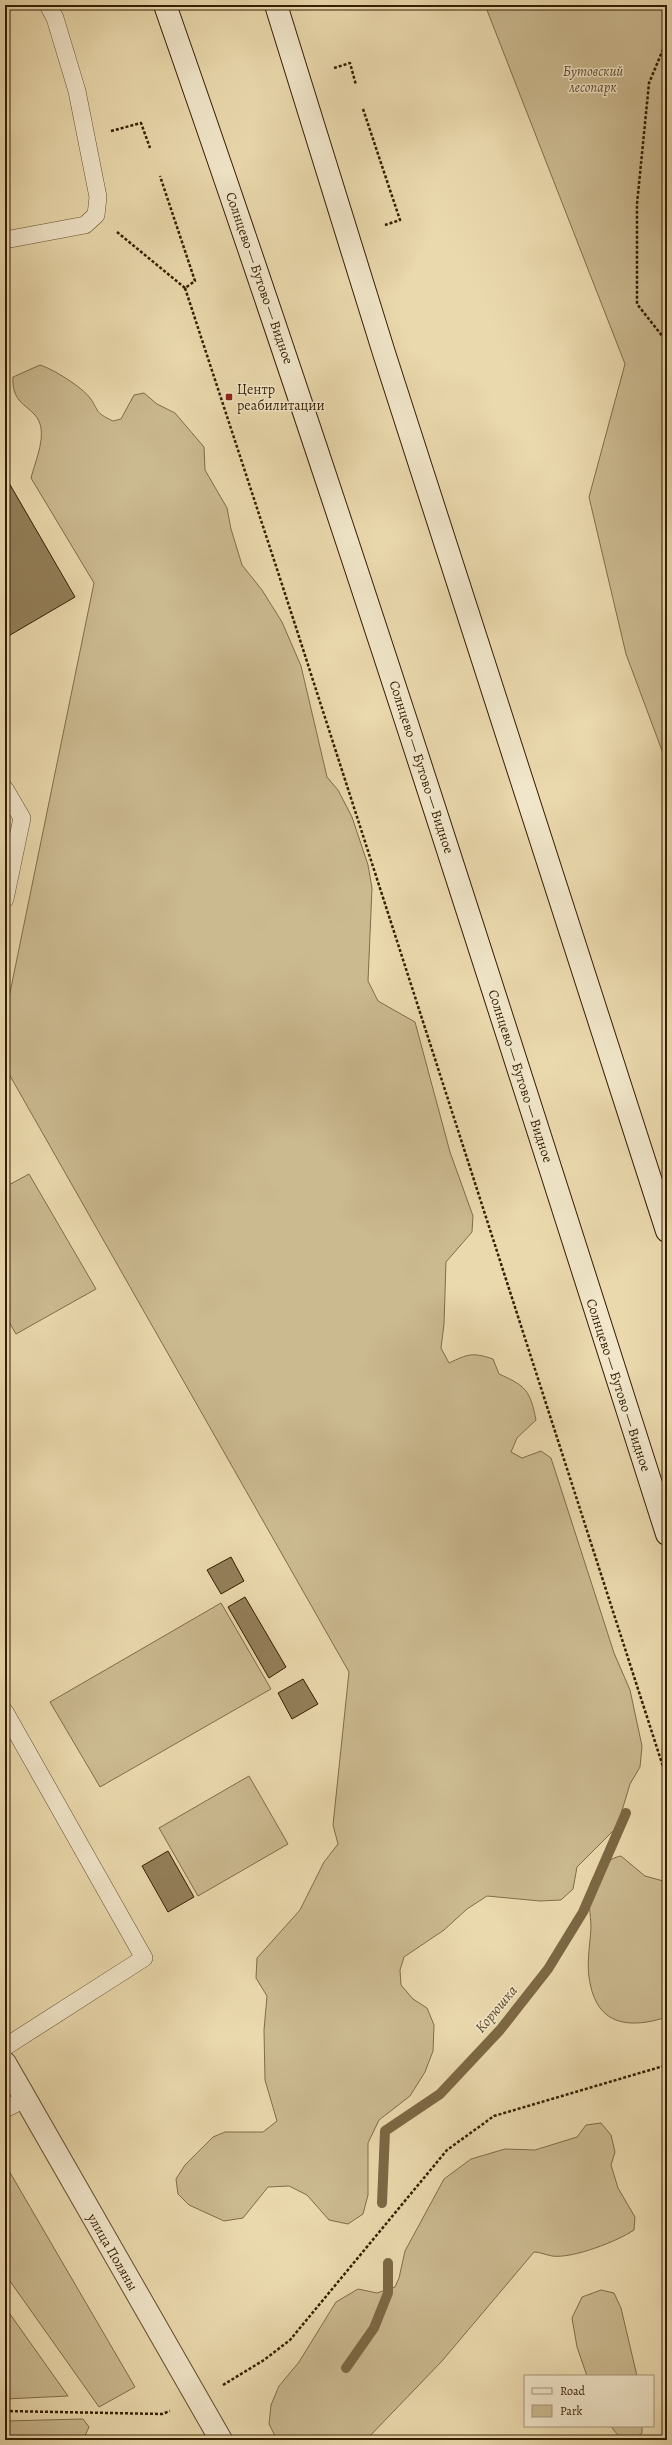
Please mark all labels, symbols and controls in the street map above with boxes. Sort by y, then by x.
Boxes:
park label: Бутовский лесопарк [563,62,623,97]
street label: Солнцево — Бутово — Видное [221,190,298,367]
place label: Центр реабилитации [237,380,325,415]
marker: Центр реабилитации [224,392,234,402]
street label: Солнцево — Бутово — Видное [385,678,459,856]
street label: Солнцево — Бутово — Видное [484,987,558,1165]
street label: Солнцево — Бутово — Видное [582,1296,656,1474]
water label: Корюшка [470,1981,522,2037]
street label: улица Поляны [82,2209,142,2294]
legend [524,2375,654,2427]
text: Road [560,2383,586,2399]
text: Park [560,2403,583,2419]

